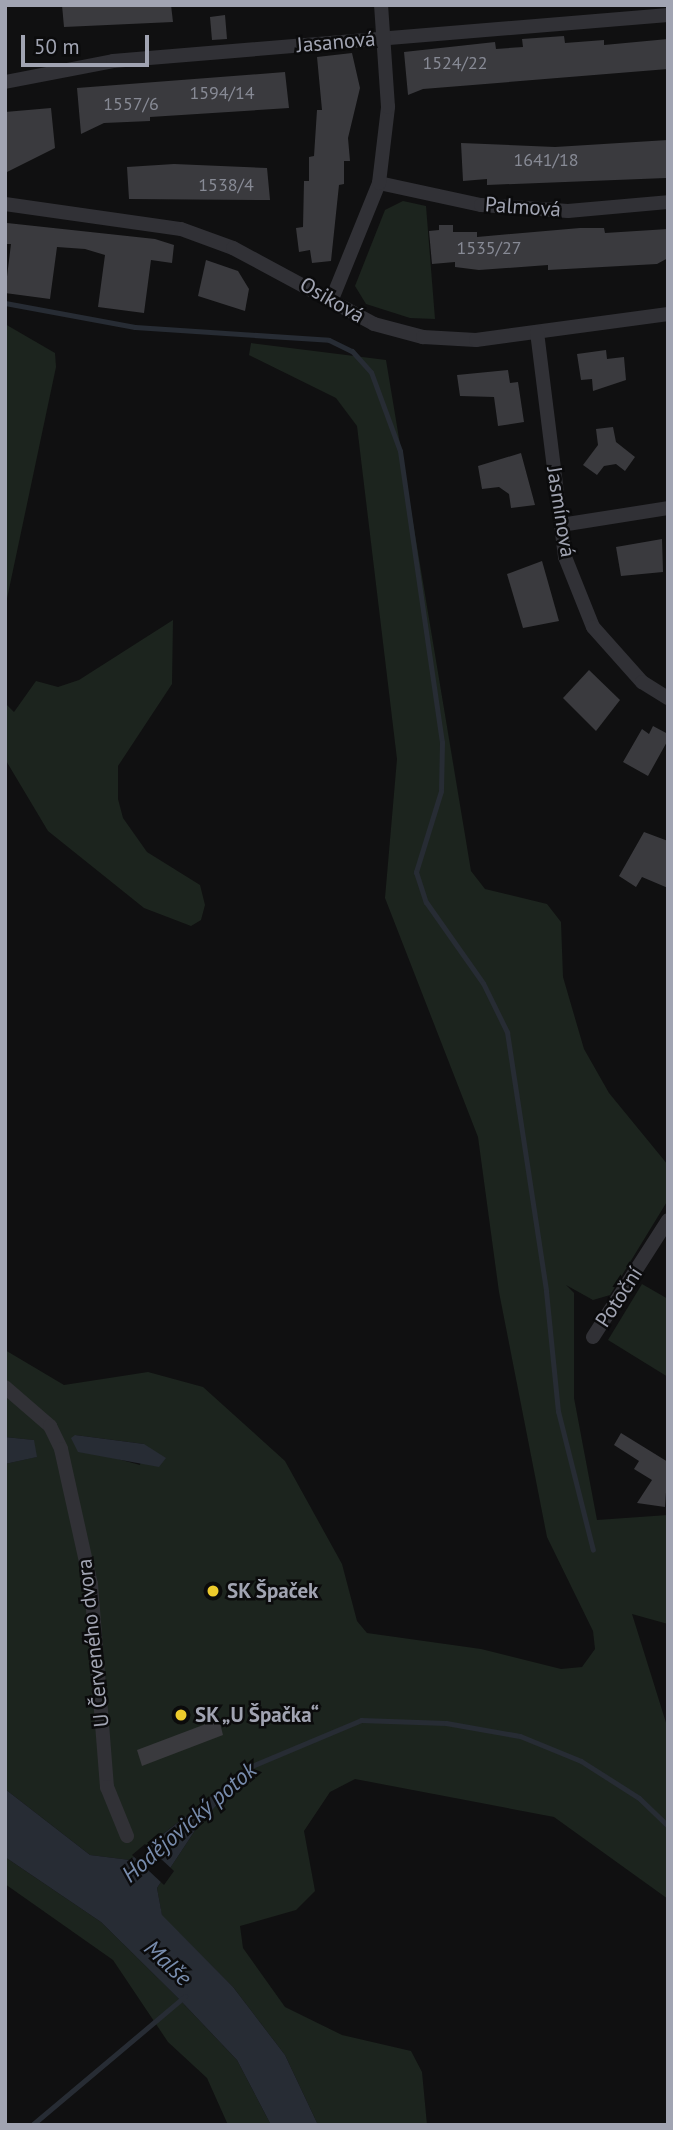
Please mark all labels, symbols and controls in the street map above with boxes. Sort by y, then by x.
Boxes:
scale bar [24,21,152,65]
street label: Jasanová [296,26,376,58]
text: 50 m [34,33,80,60]
house number: 1524/22 [422,52,488,74]
house number: 1594/14 [189,82,255,104]
house number: 1557/6 [103,93,159,115]
house number: 1641/18 [513,149,579,171]
house number: 1538/4 [198,174,254,196]
street label: Palmová [484,192,562,222]
house number: 1535/27 [456,237,522,259]
street label: Osiková [295,272,369,328]
street label: Jasmínová [541,465,581,559]
street label: Potoční [590,1262,648,1332]
street label: U Červeného dvora [72,1557,114,1729]
place label: SK Špaček [227,1578,319,1604]
marker: SK Špaček [205,1583,221,1599]
place label: SK „U Špačka“ [195,1702,321,1728]
marker: SK „U Špačka“ [173,1707,189,1723]
water label: Hodějovický potok [116,1756,262,1888]
water label: Malše [139,1934,197,1992]

